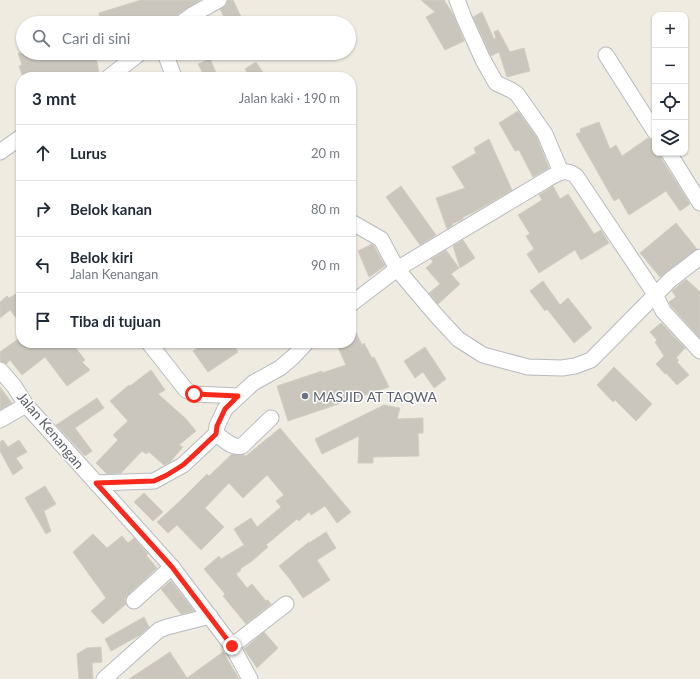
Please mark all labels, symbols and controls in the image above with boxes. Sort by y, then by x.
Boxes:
map controls [652,12,688,156]
button: + [652,12,688,48]
search box [16,16,356,60]
icon: search [30,27,52,49]
text: Cari di sini [62,29,130,47]
button: − [652,48,688,84]
button: locate [652,84,688,120]
text: 3 mnt [32,88,76,109]
text: Jalan kaki · 190 m [239,90,340,106]
button: layers [652,120,688,156]
icon: ahead [32,142,54,164]
text: Lurus [70,144,107,162]
text: 20 m [311,145,340,161]
icon: right [32,198,54,220]
text: Belok kanan [70,200,152,218]
text: 80 m [311,201,340,217]
text: Belok kiri [70,248,133,266]
icon: left [32,254,54,276]
text: 90 m [311,257,340,273]
text: Jalan Kenangan [70,266,158,282]
icon: arrive [32,310,54,332]
text: Tiba di tujuan [70,312,161,330]
route start [185,385,203,403]
street label: Jalan Kenangan [14,388,88,472]
place label: MASJID AT TAQWA [313,388,438,405]
marker: MASJID AT TAQWA [300,391,310,401]
route end [223,637,241,655]

